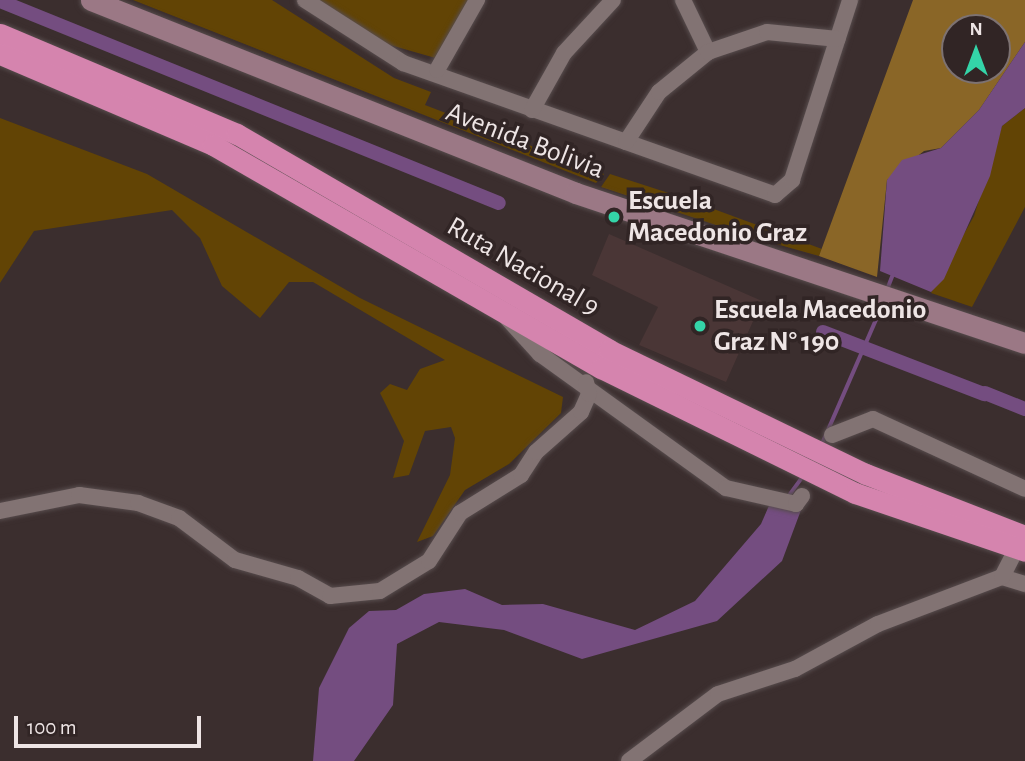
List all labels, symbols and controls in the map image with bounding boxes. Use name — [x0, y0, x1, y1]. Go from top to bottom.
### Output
north arrow — [941, 14, 1011, 84]
text: N — [969, 20, 983, 39]
street label: Avenida Bolivia — [441, 95, 609, 187]
place label: Escuela Macedonio Graz — [628, 184, 807, 250]
marker: Escuela Macedonio Graz — [606, 209, 622, 225]
street label: Ruta Nacional 9 — [441, 210, 605, 324]
place label: Escuela Macedonio Graz N° 190 — [714, 293, 926, 359]
marker: Escuela Macedonio Graz N° 190 — [692, 318, 708, 334]
scale bar — [18, 702, 205, 746]
text: 100 m — [27, 717, 77, 738]

